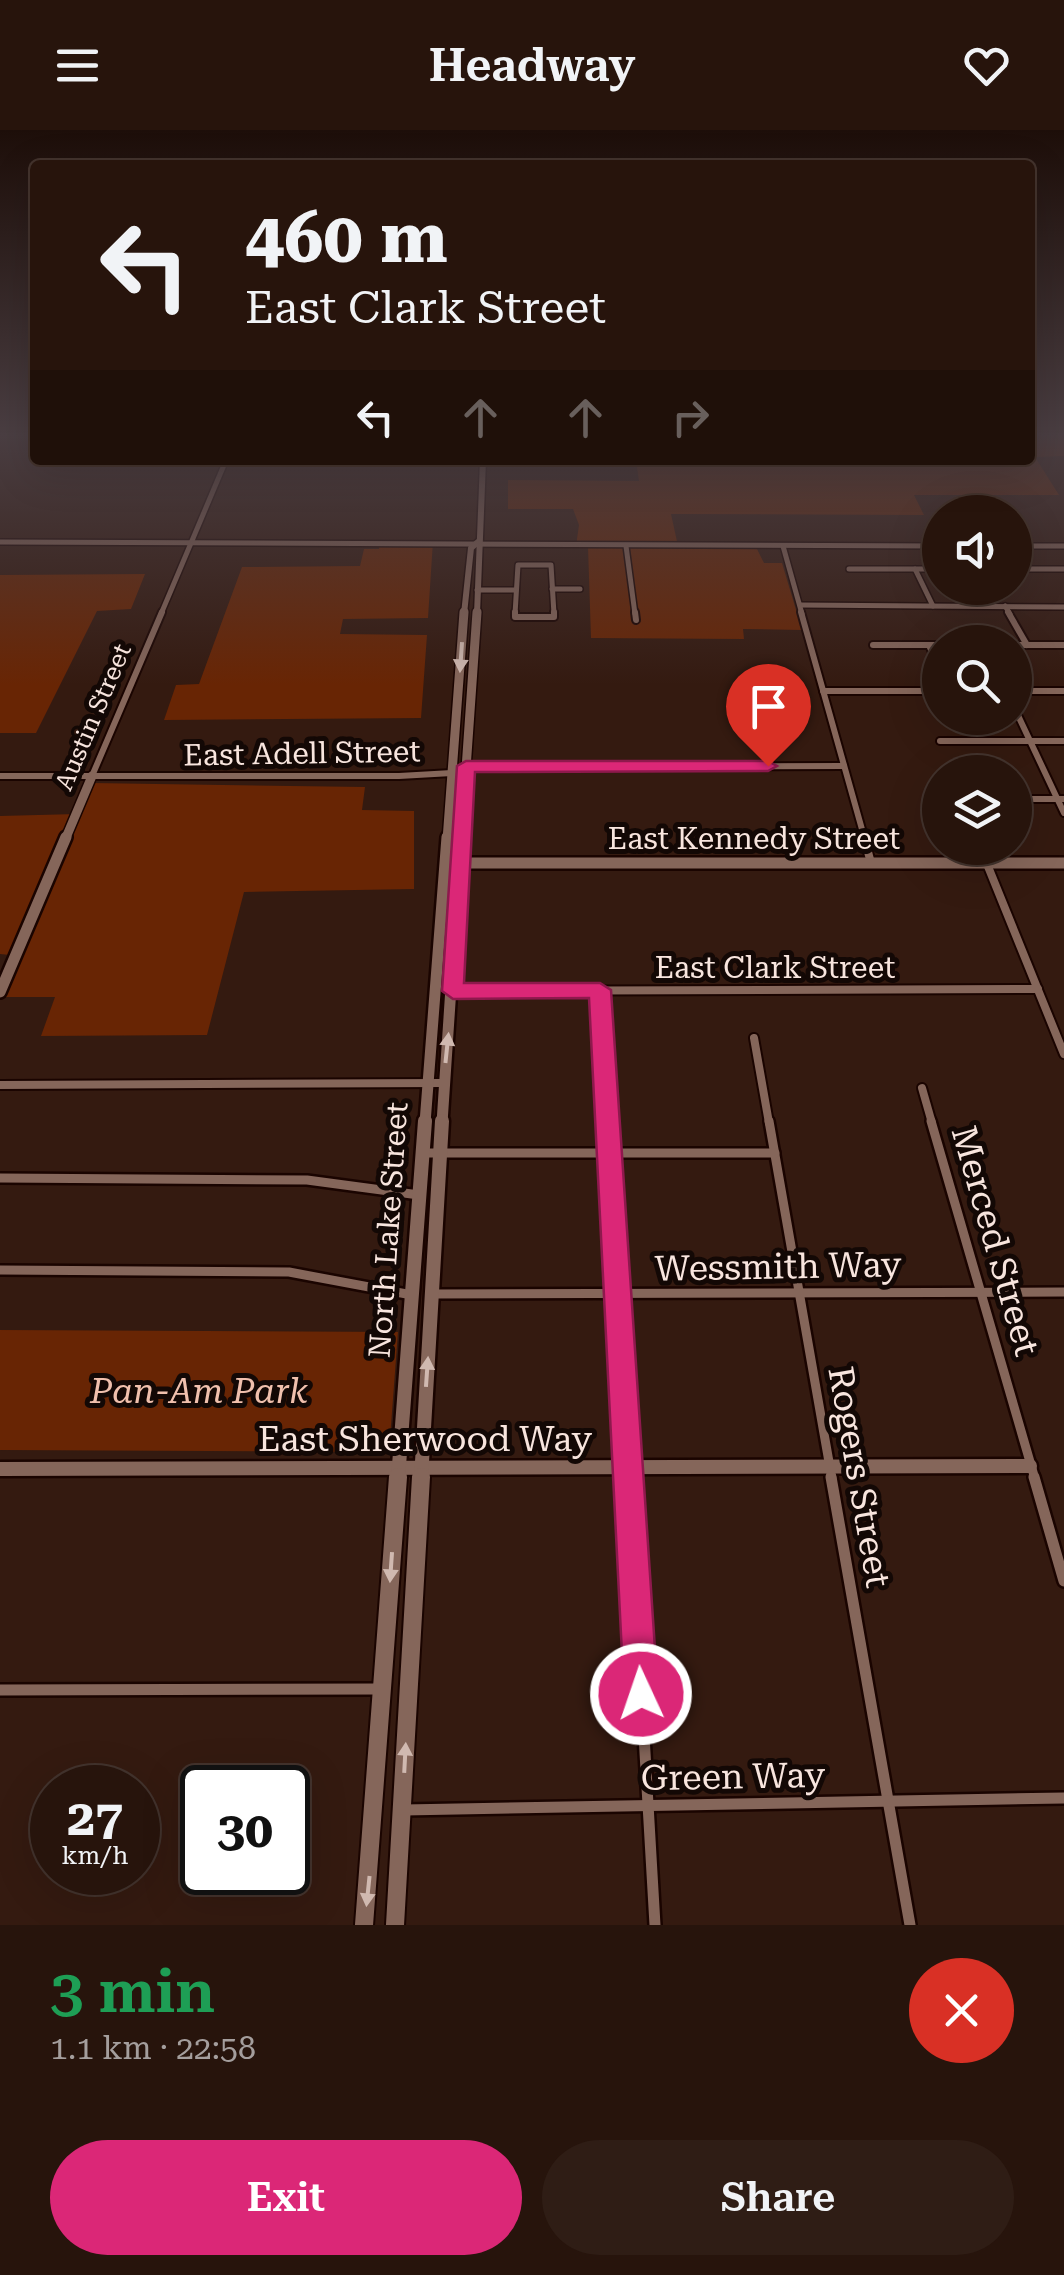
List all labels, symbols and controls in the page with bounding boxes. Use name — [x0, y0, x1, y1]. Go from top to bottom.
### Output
icon: menu — [50, 38, 105, 93]
icon: heart — [959, 38, 1014, 93]
text: Headway — [429, 39, 635, 92]
text: 460 m — [245, 197, 448, 279]
icon: left — [80, 200, 210, 330]
text: East Clark Street — [245, 281, 606, 334]
icon: left — [348, 390, 403, 445]
icon: ahead — [453, 390, 508, 445]
icon: ahead — [558, 390, 613, 445]
icon: right — [663, 390, 718, 445]
map controls — [922, 495, 1032, 865]
button: sound — [922, 495, 1032, 605]
button: search — [922, 625, 1032, 735]
street label: Austin Street — [49, 639, 137, 795]
one-way arrow — [453, 641, 469, 673]
pin — [726, 664, 811, 767]
icon: arrive — [741, 679, 796, 734]
street label: East Adell Street — [183, 733, 421, 773]
button: layers — [922, 755, 1032, 865]
street label: East Kennedy Street — [608, 821, 900, 856]
street label: East Clark Street — [655, 950, 895, 985]
one-way arrow — [439, 1032, 455, 1064]
street label: North Lake Street — [362, 1101, 414, 1359]
street label: Merced Street — [943, 1121, 1047, 1361]
street label: Wessmith Way — [654, 1244, 902, 1290]
one-way arrow — [419, 1356, 435, 1388]
street label: Rogers Street — [819, 1363, 899, 1591]
park label: Pan-Am Park — [89, 1371, 308, 1412]
street label: East Sherwood Way — [258, 1419, 592, 1460]
one-way arrow — [383, 1552, 399, 1584]
position arrow — [589, 1642, 693, 1746]
one-way arrow — [397, 1741, 413, 1773]
street label: Green Way — [641, 1755, 826, 1799]
speed limit sign: 30 — [180, 1765, 310, 1895]
text: 27 — [67, 1789, 123, 1847]
text: km/h — [62, 1841, 128, 1870]
one-way arrow — [359, 1876, 375, 1908]
text: 3 min — [50, 1956, 215, 2027]
button: close — [909, 1958, 1014, 2063]
text: 1.1 km · 22:58 — [50, 2029, 256, 2067]
button: Exit — [50, 2140, 522, 2255]
button: Share — [542, 2140, 1014, 2255]

